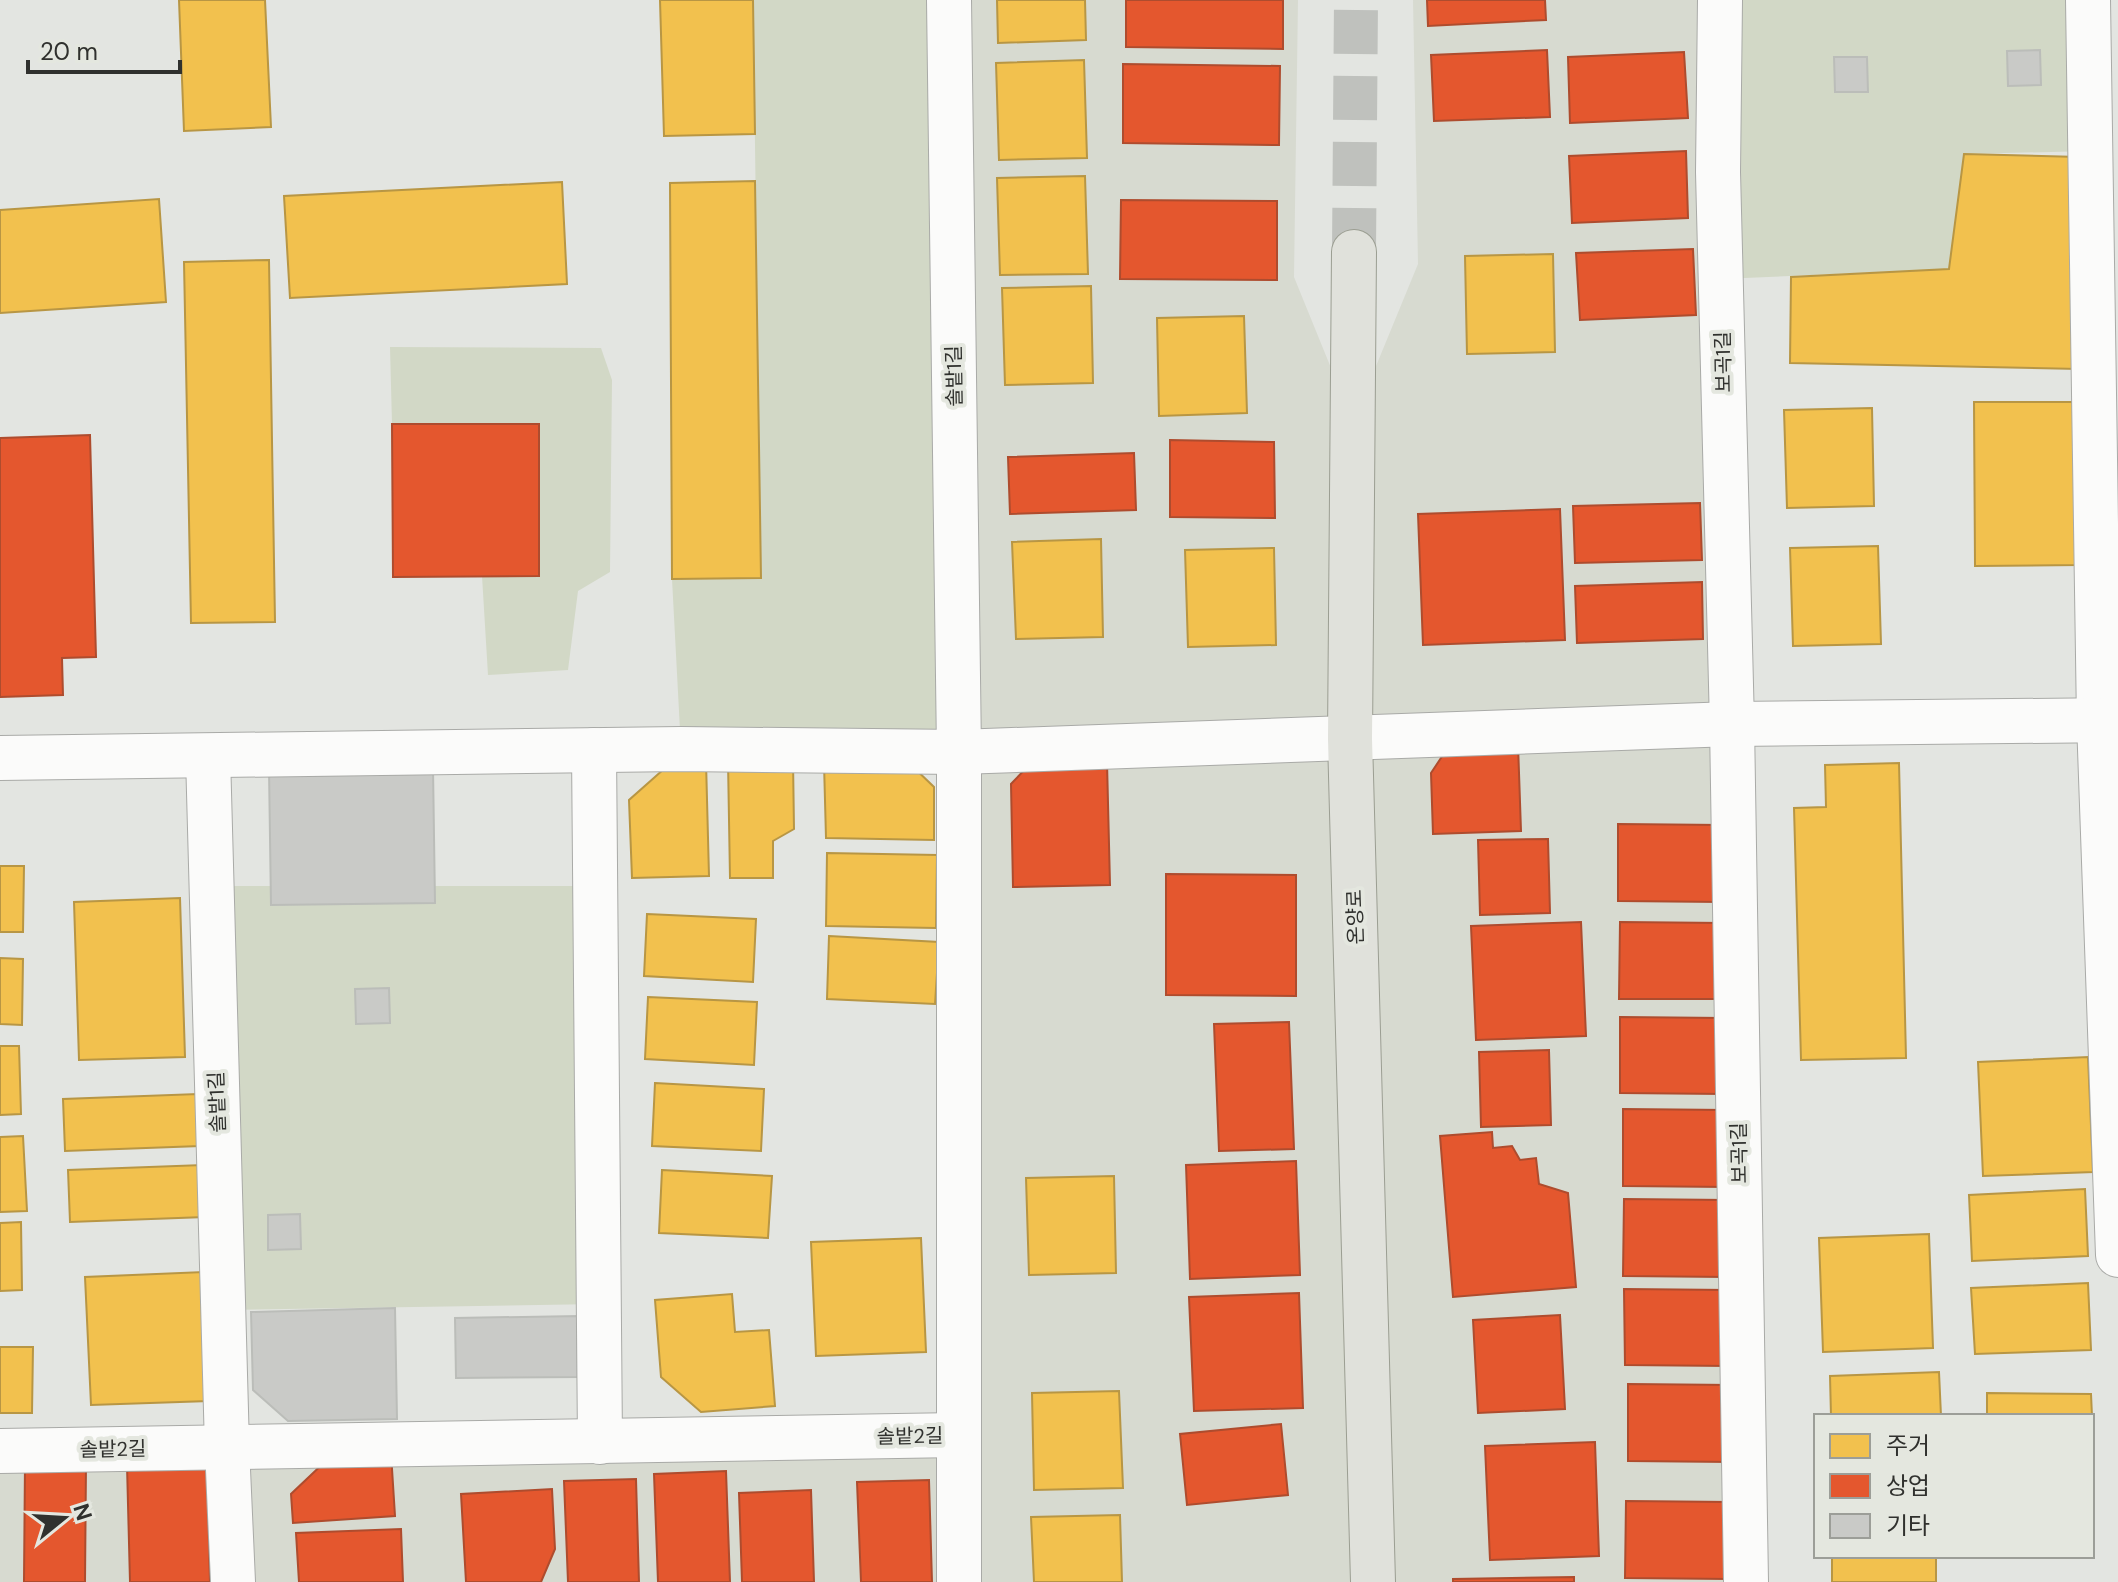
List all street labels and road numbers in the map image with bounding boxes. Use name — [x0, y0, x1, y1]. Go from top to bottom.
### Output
street label: 보곡1길 — [1709, 331, 1737, 393]
street label: 솔밭1길 — [940, 345, 968, 407]
street label: 온양로 — [1341, 889, 1369, 945]
street label: 솔밭1길 — [203, 1071, 231, 1133]
street label: 보곡1길 — [1725, 1122, 1753, 1184]
street label: 솔밭2길 — [876, 1422, 944, 1450]
street label: 솔밭2길 — [79, 1435, 147, 1463]

